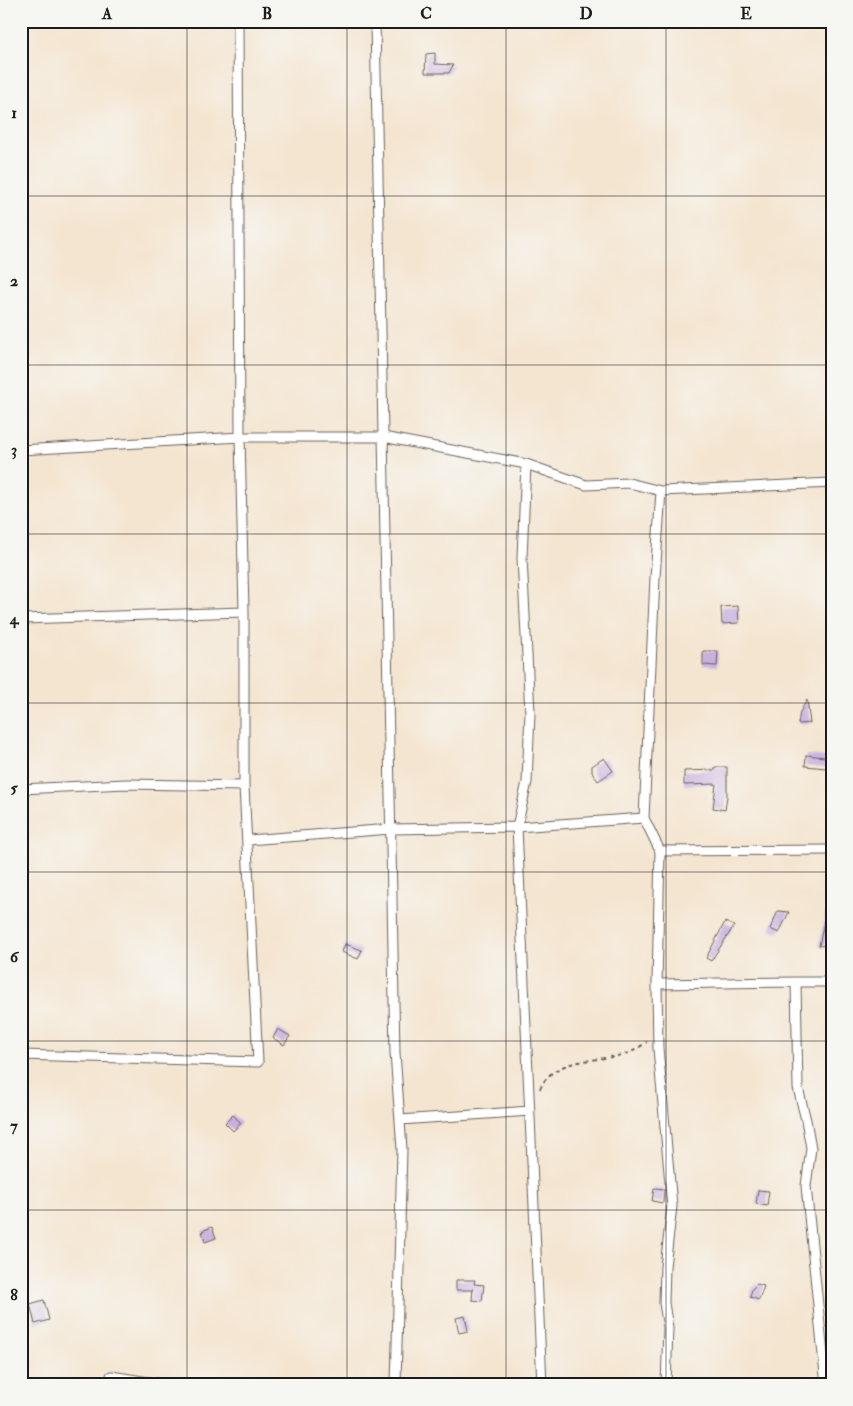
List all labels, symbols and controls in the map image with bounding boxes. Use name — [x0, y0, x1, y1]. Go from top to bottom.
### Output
text: A — [101, 4, 113, 24]
text: B — [262, 4, 272, 24]
text: C — [420, 4, 432, 24]
text: D — [579, 4, 593, 24]
text: E — [740, 4, 752, 24]
text: 1 — [11, 103, 17, 123]
text: 2 — [10, 271, 18, 291]
text: 3 — [11, 440, 17, 460]
text: 4 — [9, 609, 20, 629]
text: 5 — [10, 778, 18, 798]
text: 6 — [10, 947, 20, 967]
text: 7 — [10, 1116, 18, 1136]
text: 8 — [10, 1285, 18, 1305]

